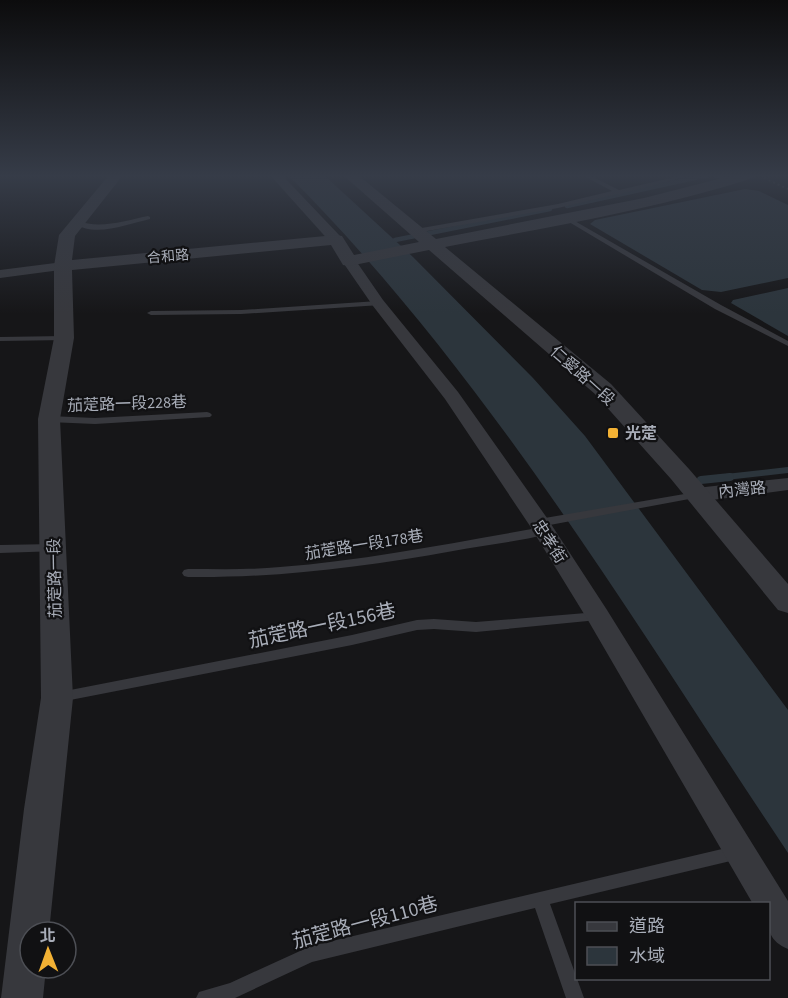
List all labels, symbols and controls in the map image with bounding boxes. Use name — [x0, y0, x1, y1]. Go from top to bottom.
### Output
street label: 合和路 — [146, 245, 190, 269]
street label: 仁愛路一段 — [545, 341, 619, 411]
street label: 茄萣路一段228巷 — [67, 391, 187, 417]
place label: 光萣 — [625, 423, 657, 445]
marker: 光萣 — [606, 426, 620, 440]
street label: 內灣路 — [717, 477, 767, 503]
street label: 忠孝街 — [527, 515, 571, 568]
street label: 茄萣路一段178巷 — [303, 525, 425, 565]
street label: 茄萣路一段 — [43, 538, 67, 618]
street label: 茄萣路一段156巷 — [246, 597, 398, 655]
street label: 茄萣路一段110巷 — [289, 890, 441, 956]
legend — [575, 902, 770, 980]
text: 道路 — [629, 914, 665, 939]
north arrow — [18, 920, 78, 980]
text: 北 — [40, 925, 56, 947]
text: 水域 — [629, 944, 665, 969]

